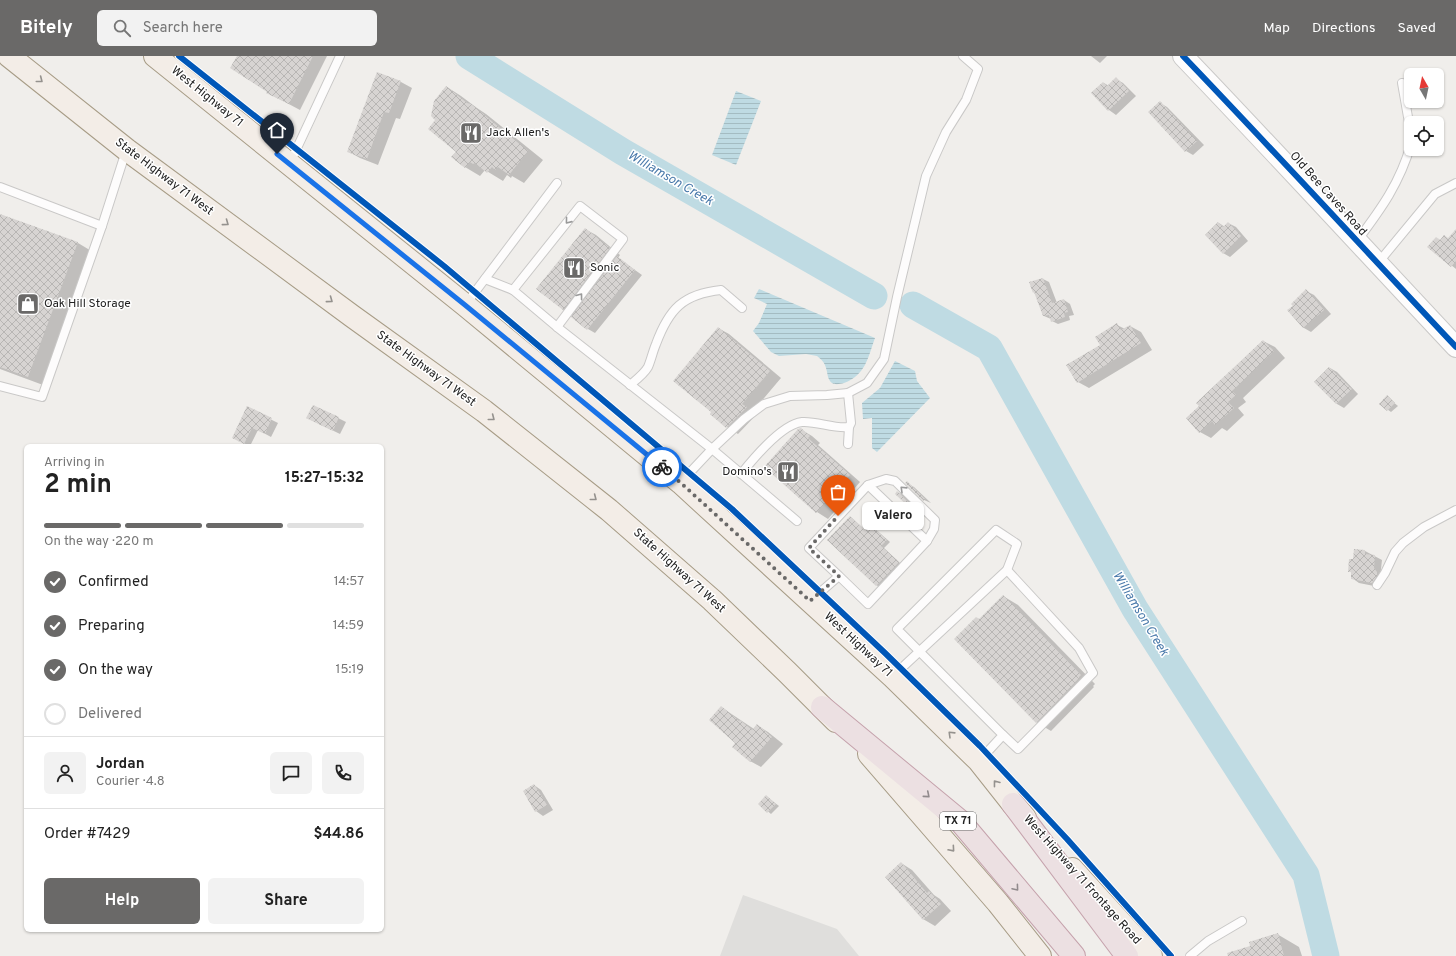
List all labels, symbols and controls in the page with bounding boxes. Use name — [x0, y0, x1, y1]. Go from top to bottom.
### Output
search box — [97, 10, 377, 46]
text: Bitely — [20, 16, 73, 40]
icon: search — [111, 17, 133, 39]
text: Search here — [143, 19, 223, 38]
text: Map — [1264, 20, 1290, 37]
text: Directions — [1312, 20, 1376, 37]
text: Saved — [1398, 20, 1436, 37]
street label: West Highway 71 — [168, 63, 246, 131]
north arrow — [1404, 68, 1444, 108]
map controls — [1404, 68, 1444, 156]
one-way arrow — [35, 76, 42, 83]
pin — [260, 113, 294, 154]
button: locate — [1404, 116, 1444, 156]
icon: home — [266, 119, 288, 141]
restaurant icon: Jack Allen's — [458, 120, 484, 146]
place label: Jack Allen's — [486, 125, 550, 141]
street label: State Highway 71 West — [112, 135, 216, 219]
water label: Williamson Creek — [624, 148, 716, 210]
street label: Old Bee Caves Road — [1286, 148, 1370, 240]
one-way arrow — [566, 217, 573, 224]
one-way arrow — [221, 218, 228, 225]
restaurant icon: Sonic — [561, 255, 587, 281]
place label: Sonic — [590, 260, 619, 276]
shop icon: Oak Hill Storage — [15, 291, 41, 317]
one-way arrow — [575, 293, 582, 300]
one-way arrow — [326, 295, 333, 302]
place label: Oak Hill Storage — [44, 296, 131, 312]
street label: State Highway 71 West — [373, 327, 479, 411]
one-way arrow — [488, 413, 495, 420]
courier — [642, 447, 682, 487]
text: Arriving in — [44, 455, 105, 471]
icon: bike — [651, 456, 673, 478]
restaurant icon: Domino's — [775, 459, 801, 485]
place label: Domino's — [722, 464, 772, 480]
text: 2 min — [44, 469, 112, 502]
text: 15:27–15:32 — [285, 469, 364, 488]
pin — [821, 475, 855, 516]
icon: bag — [827, 481, 849, 503]
one-way arrow — [900, 486, 908, 494]
one-way arrow — [590, 493, 597, 500]
callout: Valero — [862, 502, 924, 530]
text: Valero — [874, 508, 912, 524]
street label: State Highway 71 West — [629, 525, 729, 617]
text: On the way · 220 m — [44, 534, 153, 550]
water label: Williamson Creek — [1108, 569, 1172, 660]
icon: check — [44, 571, 66, 593]
text: Confirmed — [78, 573, 149, 592]
text: 14:57 — [334, 574, 364, 590]
street label: West Highway 71 — [820, 609, 896, 681]
icon: check — [44, 615, 66, 637]
text: Preparing — [78, 617, 145, 636]
text: 14:59 — [333, 618, 364, 634]
icon: check — [44, 659, 66, 681]
text: On the way — [78, 661, 153, 680]
text: 15:19 — [336, 662, 364, 678]
text: Delivered — [78, 705, 142, 724]
one-way arrow — [948, 731, 956, 739]
button: person — [44, 752, 86, 794]
button: chat — [270, 752, 312, 794]
button: phone — [322, 752, 364, 794]
text: Jordan — [96, 755, 145, 774]
text: Courier · 4.8 — [96, 774, 165, 790]
one-way arrow — [993, 780, 1000, 787]
one-way arrow — [923, 790, 930, 797]
road number: TX 71 — [940, 812, 976, 830]
street label: West Highway 71 Frontage Road — [1019, 812, 1145, 948]
text: Order #7429 — [44, 825, 131, 844]
text: $44.86 — [313, 825, 364, 844]
one-way arrow — [947, 845, 954, 852]
button: Help — [44, 878, 200, 924]
button: Share — [208, 878, 364, 924]
one-way arrow — [1012, 884, 1019, 891]

